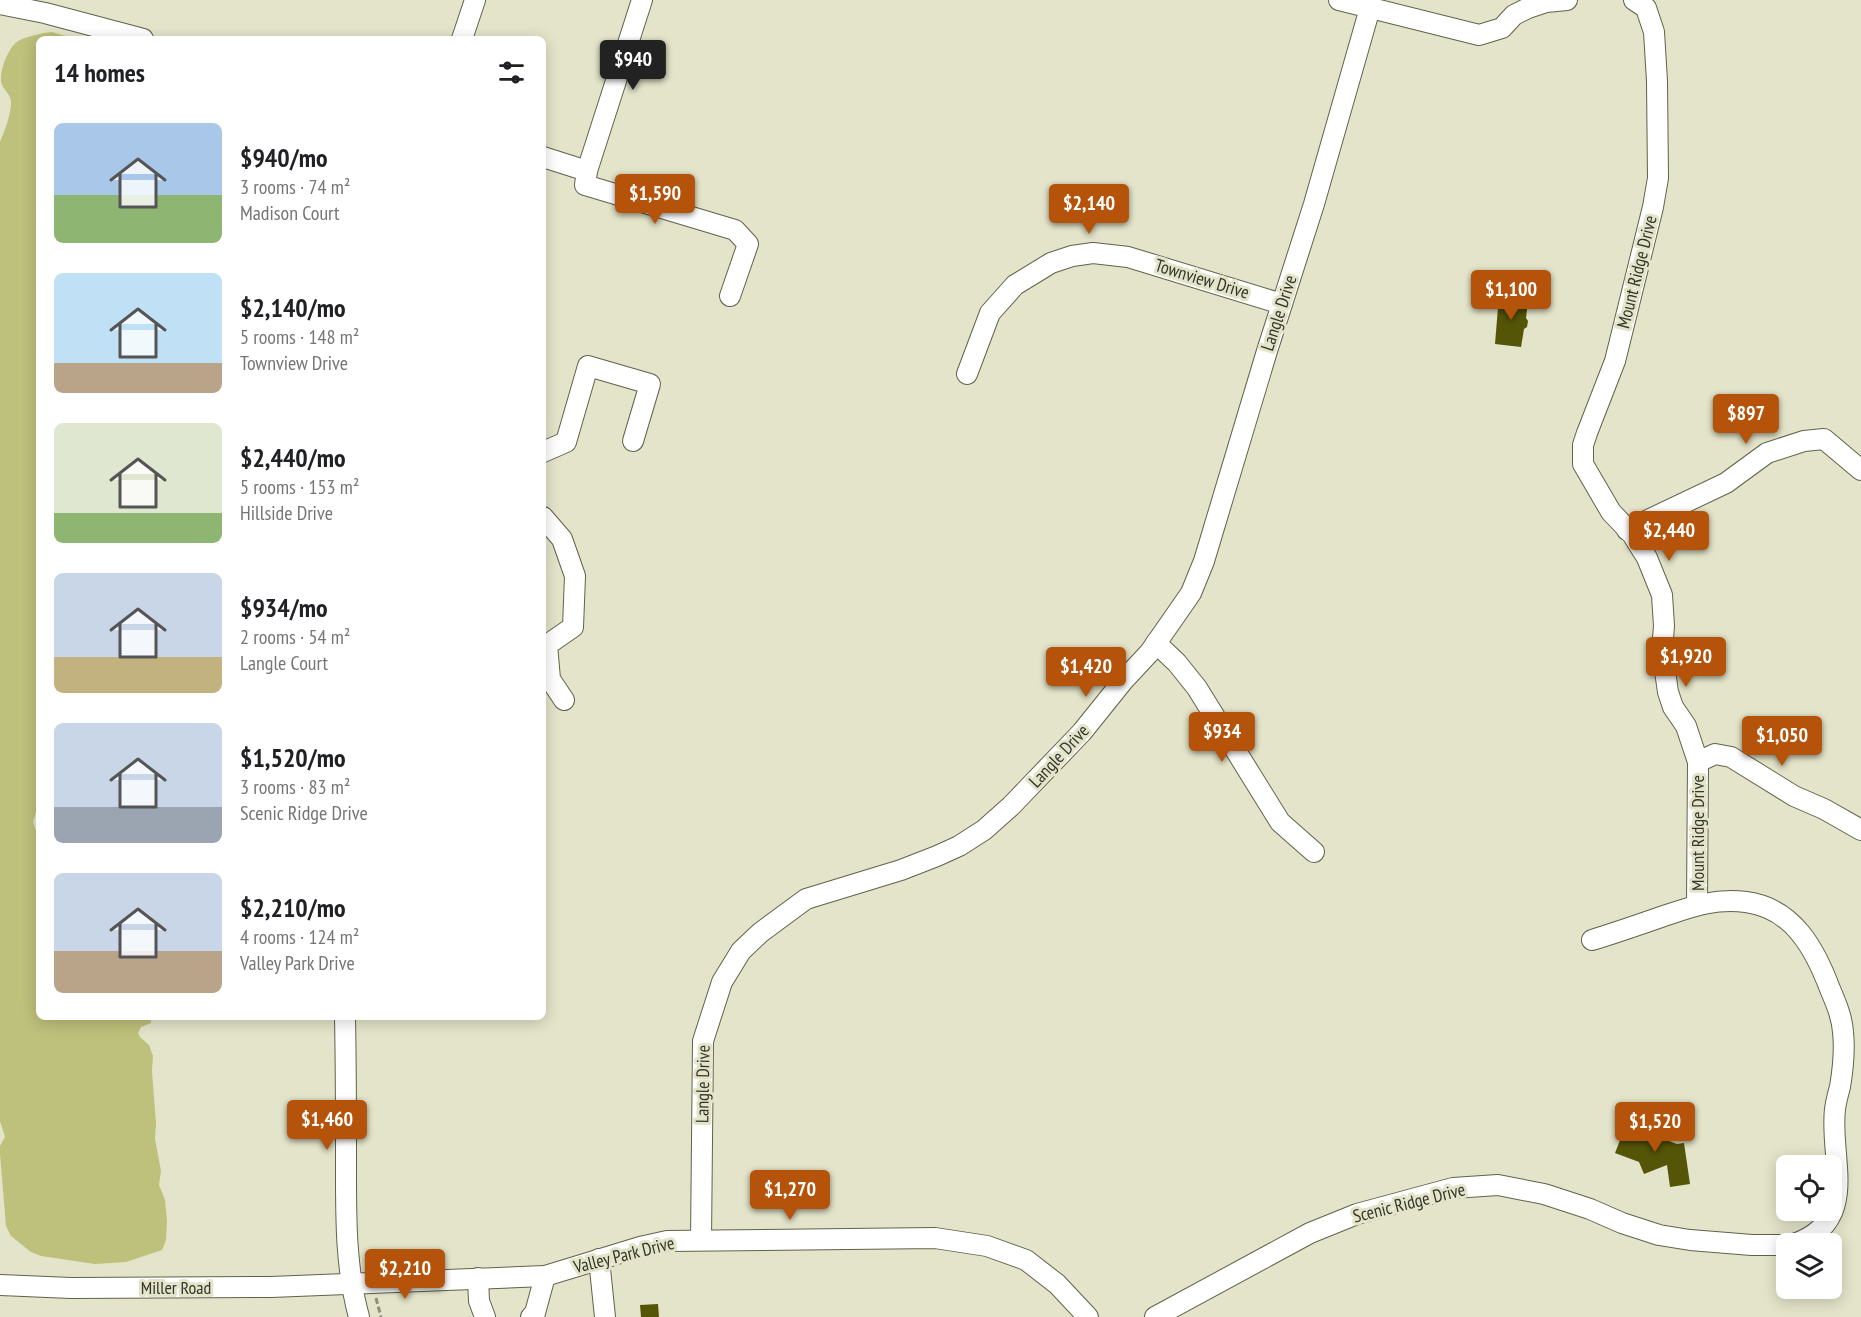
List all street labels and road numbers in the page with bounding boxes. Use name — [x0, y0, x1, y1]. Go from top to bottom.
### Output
street label: Mount Ridge Drive — [1611, 213, 1662, 331]
street label: Townview Drive — [1152, 253, 1252, 304]
street label: Langle Drive — [1255, 272, 1302, 354]
street label: Langle Drive — [1024, 719, 1094, 792]
street label: Mount Ridge Drive — [1686, 775, 1709, 891]
street label: Langle Drive — [690, 1045, 715, 1123]
street label: Scenic Ridge Drive — [1350, 1177, 1467, 1228]
street label: Valley Park Drive — [570, 1231, 677, 1278]
street label: Miller Road — [141, 1276, 211, 1299]

